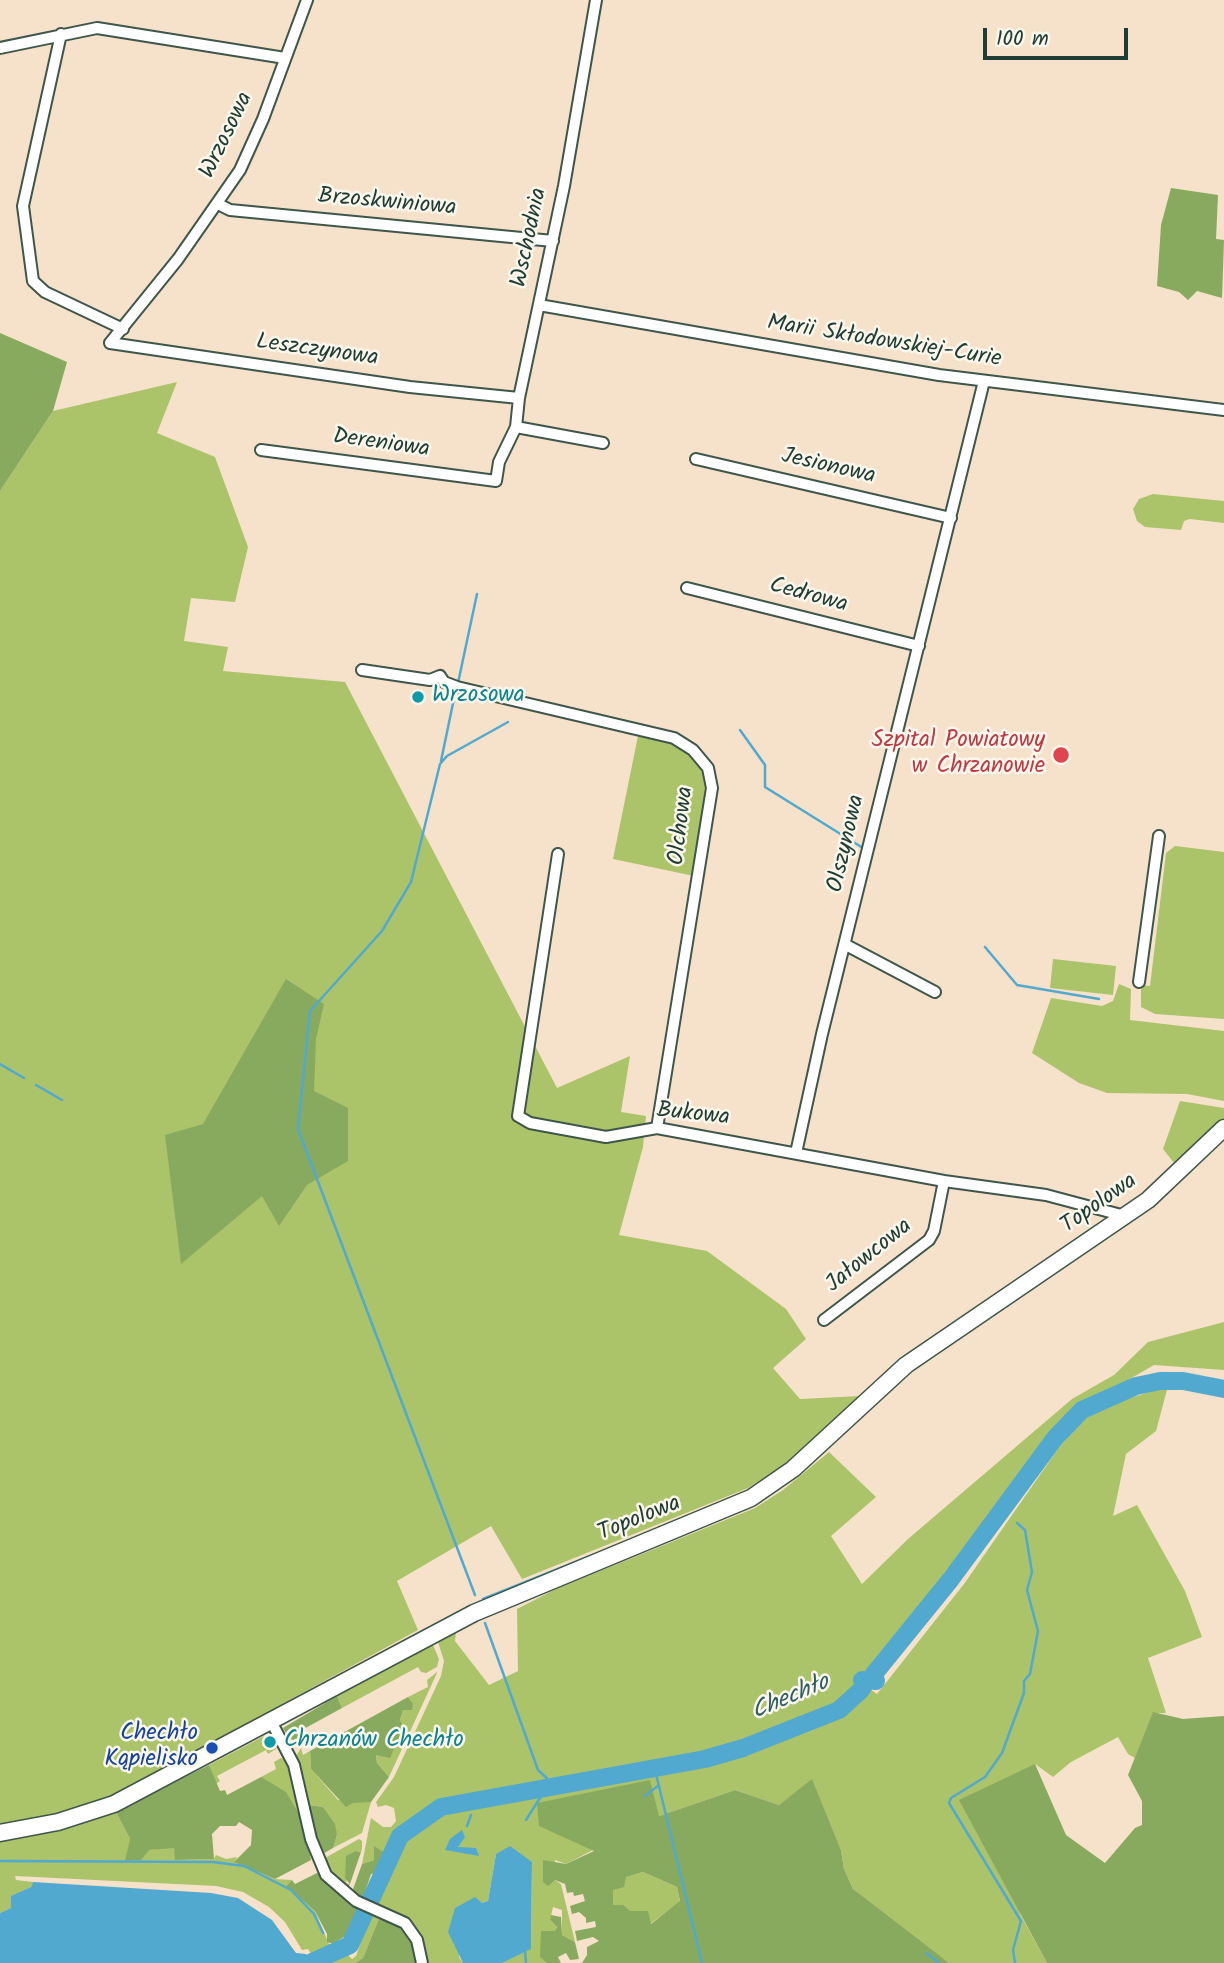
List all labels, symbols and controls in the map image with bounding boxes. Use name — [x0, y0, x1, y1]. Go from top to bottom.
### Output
scale bar — [986, 14, 1131, 58]
text: 100 m — [996, 23, 1049, 56]
street label: Wrzosowa — [195, 88, 261, 184]
street label: Brzoskwiniowa — [317, 184, 457, 224]
street label: Wschodnia — [507, 186, 555, 290]
street label: Marii Skłodowskiej-Curie — [765, 311, 1003, 375]
street label: Leszczynowa — [254, 330, 380, 374]
street label: Dereniowa — [331, 425, 431, 465]
street label: Jesionowa — [778, 444, 878, 492]
street label: Cedrowa — [766, 573, 850, 621]
place label: Wrzosowa — [432, 683, 525, 711]
marker: Wrzosowa — [410, 689, 426, 705]
place label: Szpital Powiatowy w Chrzanowie — [871, 728, 1045, 782]
marker: Szpital Powiatowy w Chrzanowie — [1051, 745, 1071, 765]
street label: Olchowa — [664, 785, 702, 867]
street label: Olszynowa — [823, 792, 873, 896]
street label: Bukowa — [655, 1098, 731, 1134]
street label: Topolowa — [1057, 1169, 1143, 1241]
street label: Jałowcowa — [821, 1214, 919, 1300]
street label: Topolowa — [595, 1491, 685, 1549]
water label: Chechło — [748, 1670, 834, 1728]
place label: Chechło Kąpielisko — [105, 1721, 198, 1775]
place label: Chrzanów Chechło — [284, 1728, 464, 1756]
marker: Chrzanów Chechło — [262, 1734, 278, 1750]
marker: Chechło Kąpielisko — [204, 1740, 220, 1756]

